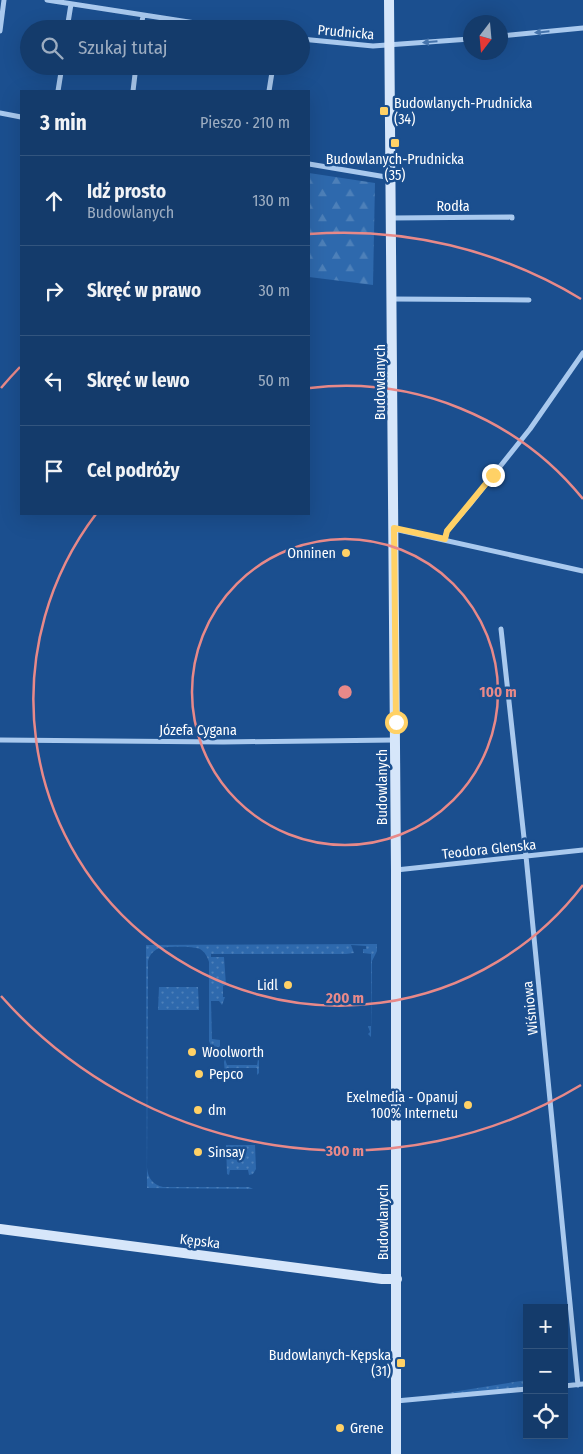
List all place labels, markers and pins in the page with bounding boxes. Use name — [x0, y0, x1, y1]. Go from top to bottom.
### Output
place label: Budowlanych-Prudnicka (34) — [394, 95, 532, 128]
marker: Budowlanych-Prudnicka (34) — [378, 105, 390, 117]
marker: Budowlanych-Prudnicka (35) — [389, 137, 401, 149]
place label: Budowlanych-Prudnicka (35) — [326, 151, 464, 184]
place label: Onninen — [287, 545, 336, 562]
marker: Onninen — [340, 547, 352, 559]
centre of rings — [336, 683, 354, 701]
place label: Lidl — [257, 977, 278, 994]
marker: Lidl — [282, 979, 294, 991]
place label: Woolworth — [202, 1044, 264, 1061]
marker: Woolworth — [186, 1046, 198, 1058]
place label: Pepco — [209, 1066, 243, 1083]
marker: Pepco — [193, 1068, 205, 1080]
place label: Exelmedia - Opanuj 100% Internetu — [346, 1089, 458, 1122]
marker: Exelmedia - Opanuj 100% Internetu — [462, 1099, 474, 1111]
place label: dm — [208, 1102, 226, 1119]
marker: dm — [192, 1104, 204, 1116]
place label: Sinsay — [208, 1144, 245, 1161]
marker: Sinsay — [192, 1146, 204, 1158]
place label: Budowlanych-Kępska (31) — [269, 1347, 391, 1380]
marker: Budowlanych-Kępska (31) — [395, 1357, 407, 1369]
place label: Grene — [350, 1420, 384, 1437]
marker: Grene — [334, 1422, 346, 1434]

